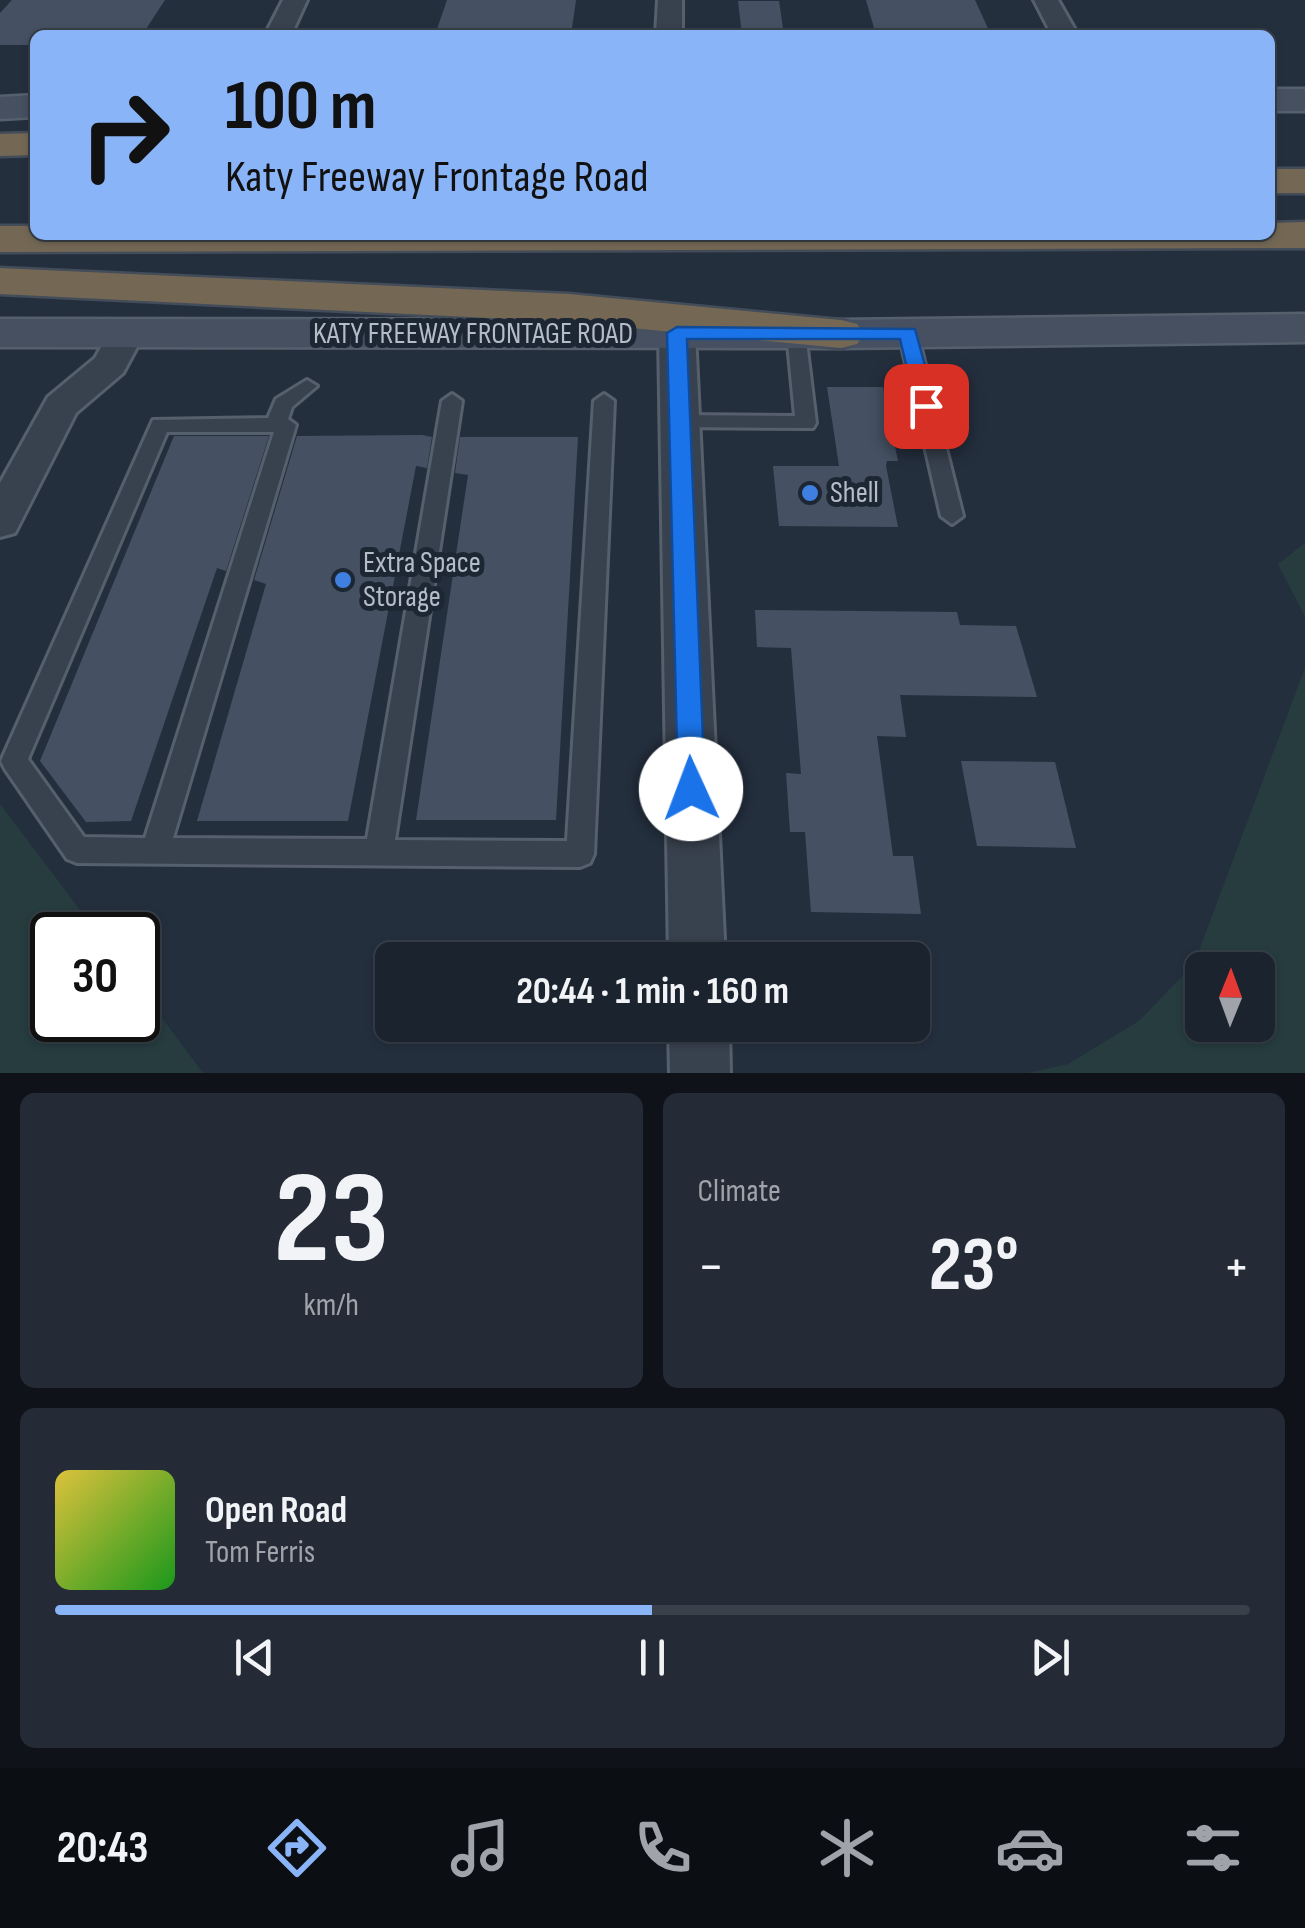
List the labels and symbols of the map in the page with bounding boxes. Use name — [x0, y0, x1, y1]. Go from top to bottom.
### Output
street label: KATY FREEWAY FRONTAGE ROAD — [313, 316, 633, 352]
pin — [884, 364, 969, 449]
place label: Shell — [830, 475, 879, 511]
marker: Shell — [799, 482, 821, 504]
place label: Extra Space Storage — [363, 545, 481, 615]
marker: Extra Space Storage — [332, 569, 354, 591]
position arrow — [639, 737, 743, 841]
speed limit sign: 30 — [30, 912, 160, 1042]
north arrow — [1185, 952, 1275, 1042]

